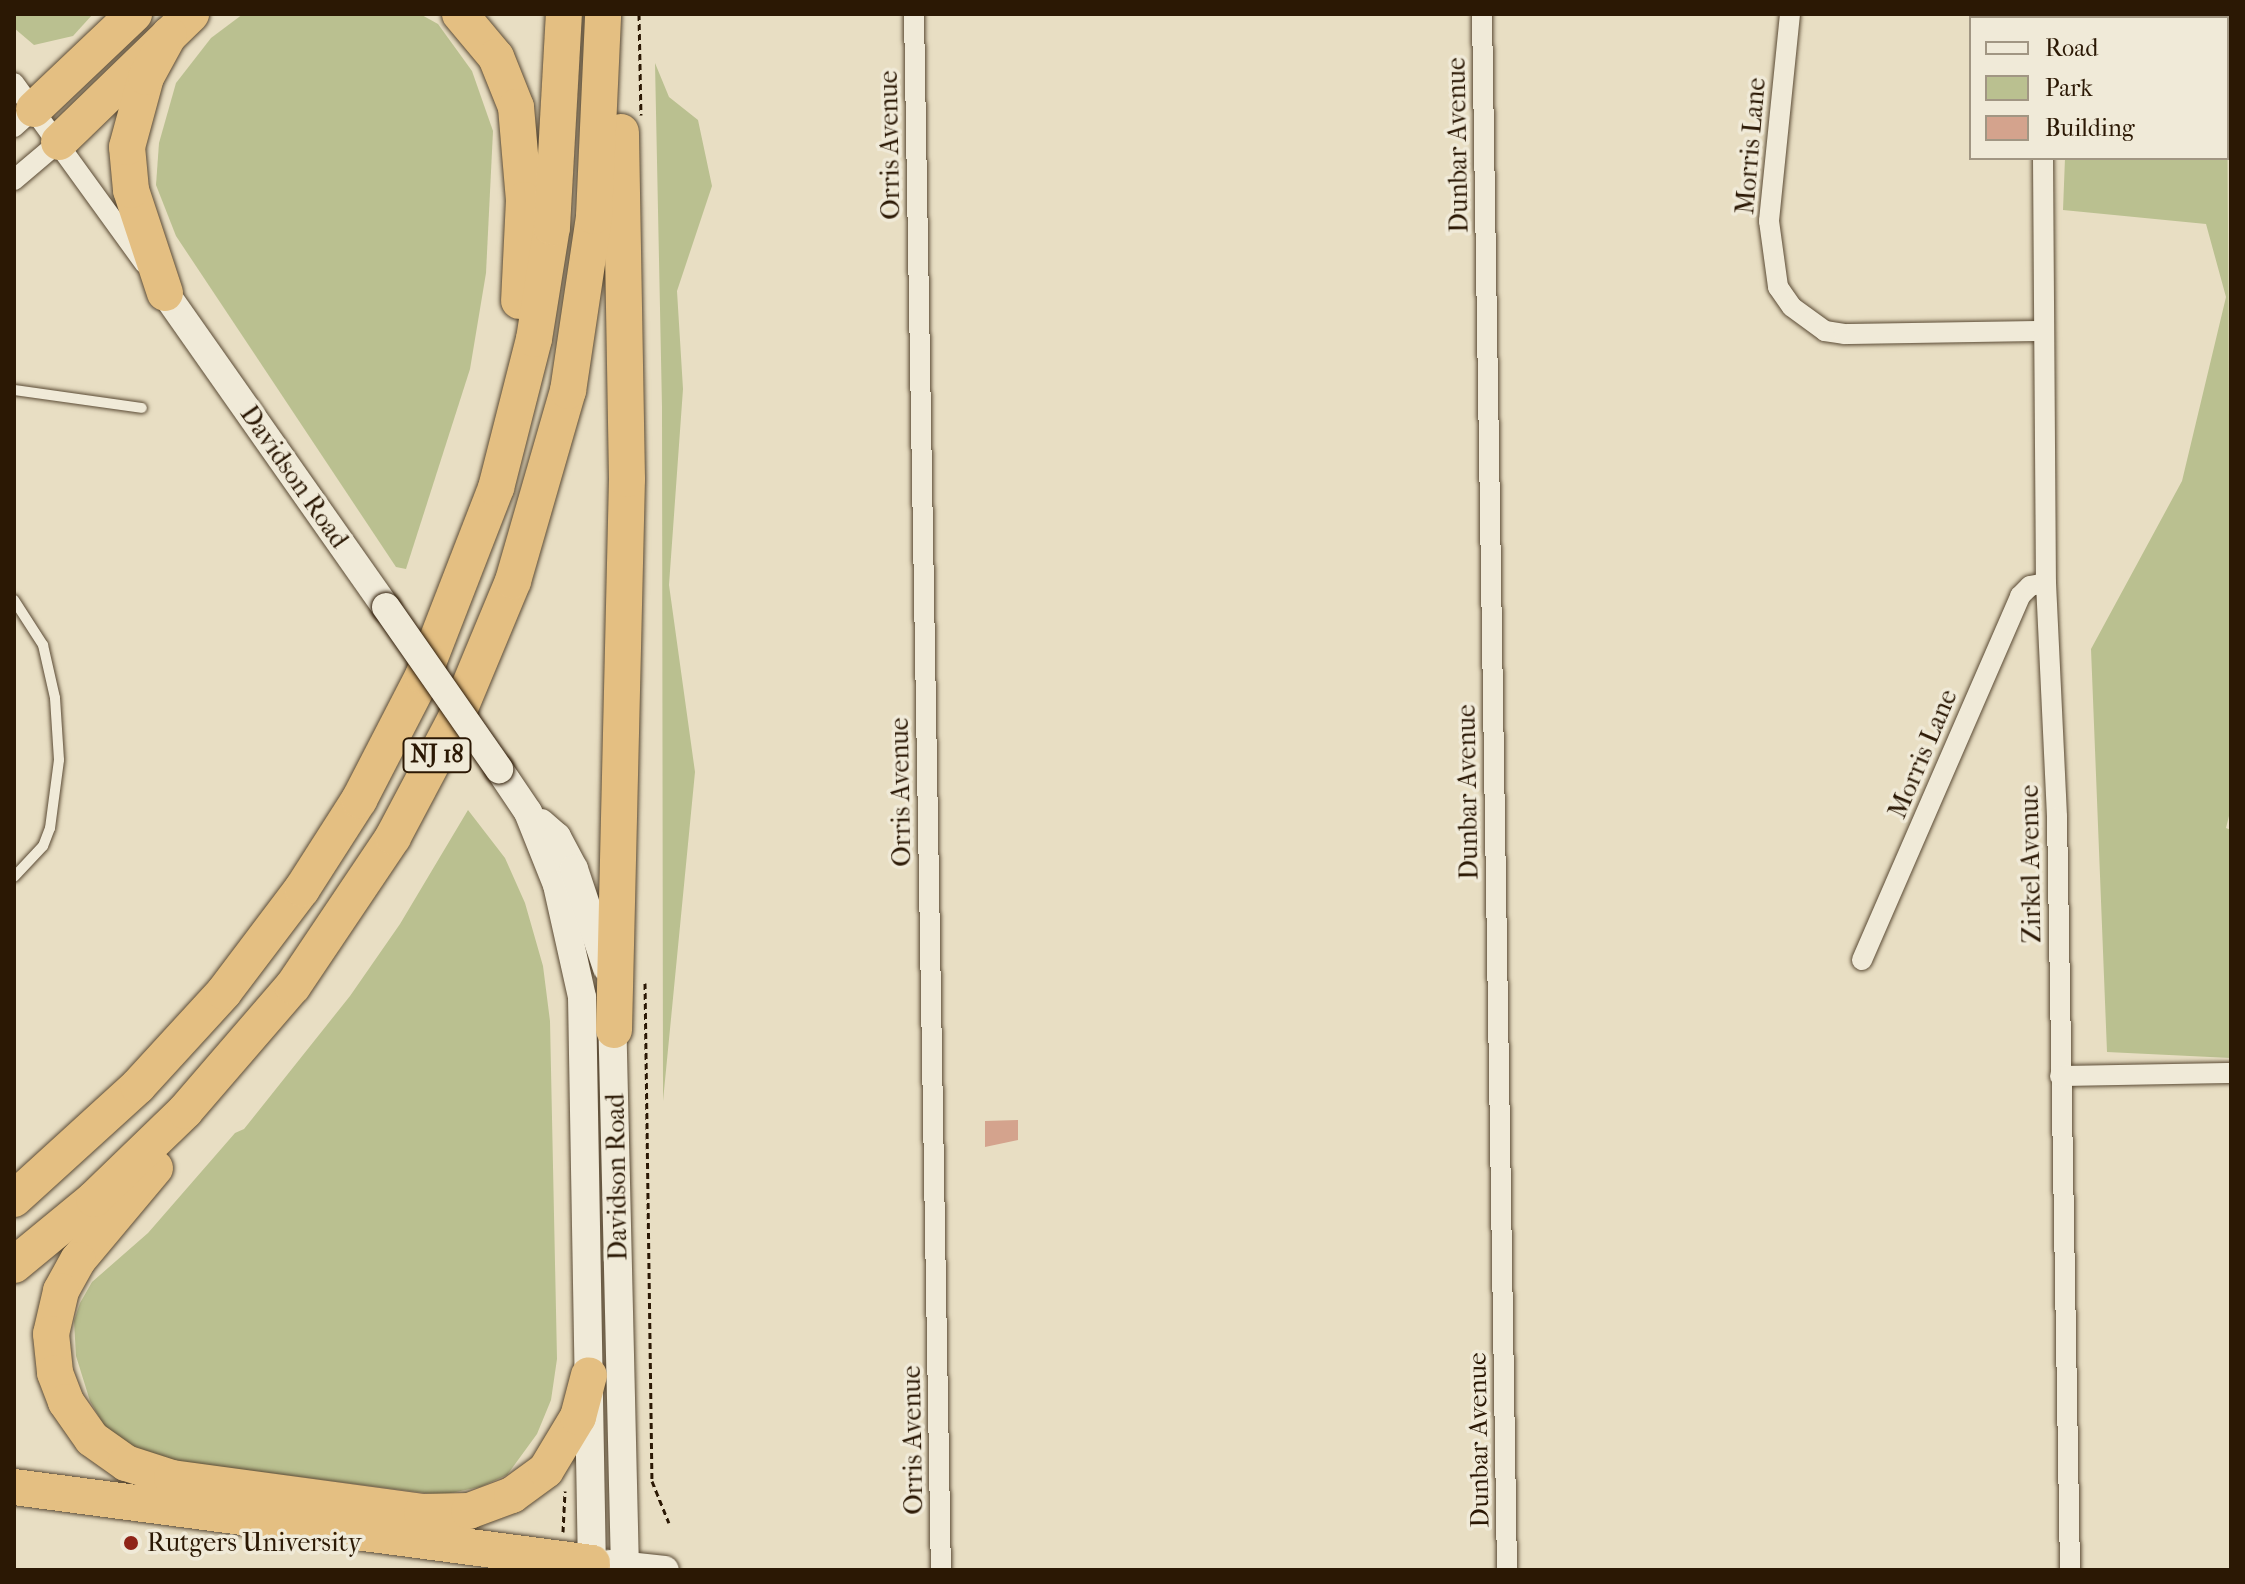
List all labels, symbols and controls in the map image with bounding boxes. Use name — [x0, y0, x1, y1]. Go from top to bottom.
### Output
legend — [1969, 16, 2229, 160]
text: Road — [2045, 34, 2098, 62]
street label: Dunbar Avenue — [1441, 57, 1475, 233]
street label: Orris Avenue — [873, 70, 907, 220]
text: Park — [2045, 74, 2093, 102]
street label: Morris Lane — [1729, 76, 1773, 216]
text: Building — [2045, 114, 2135, 142]
street label: Davidson Road — [233, 400, 355, 554]
street label: Morris Lane — [1882, 685, 1964, 823]
street label: Dunbar Avenue — [1451, 704, 1485, 880]
street label: Orris Avenue — [884, 717, 918, 867]
road number: NJ 18 — [401, 735, 473, 775]
street label: Zirkel Avenue — [2014, 784, 2048, 944]
street label: Davidson Road — [600, 1093, 634, 1261]
street label: Dunbar Avenue — [1462, 1352, 1496, 1528]
street label: Orris Avenue — [896, 1365, 930, 1515]
place label: Rutgers University — [147, 1527, 362, 1559]
marker: Rutgers University — [122, 1534, 140, 1552]

